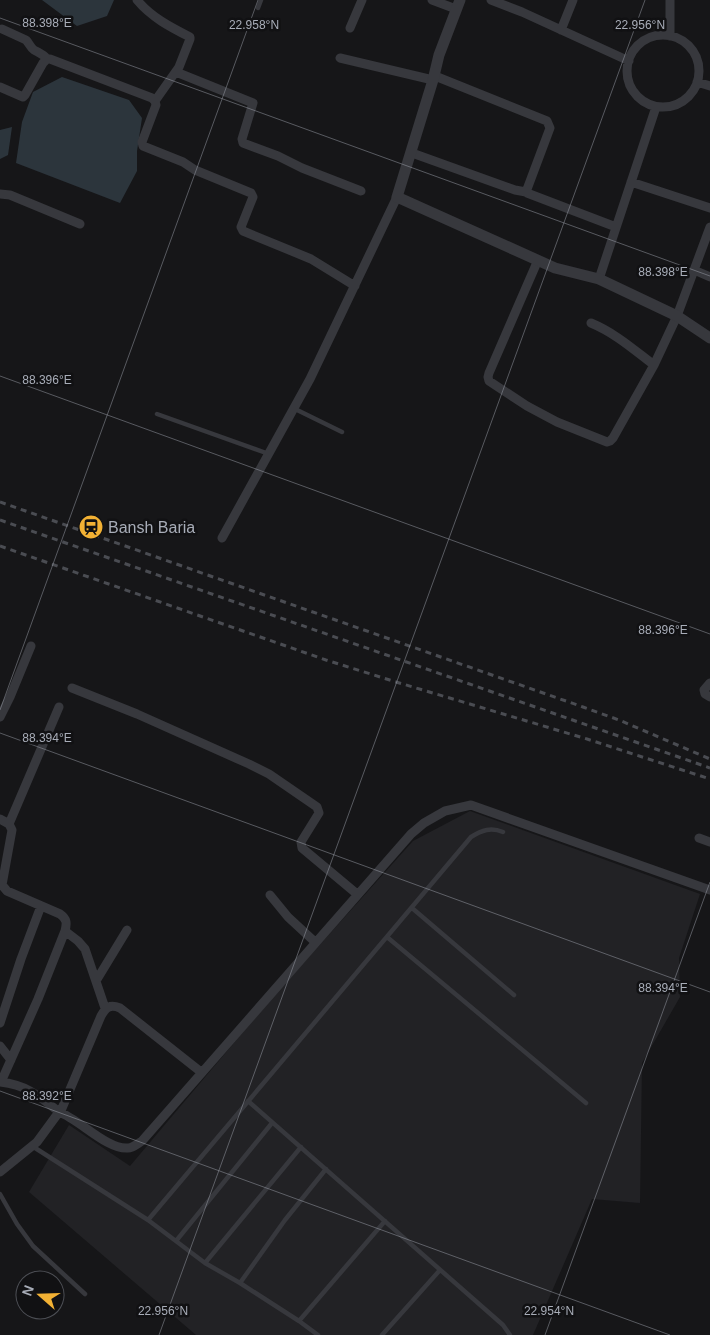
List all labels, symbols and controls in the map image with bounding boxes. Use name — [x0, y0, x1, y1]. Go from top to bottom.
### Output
text: 88.398°E — [22, 16, 72, 30]
text: 22.958°N — [229, 18, 279, 32]
text: 22.956°N — [615, 18, 665, 32]
text: 88.398°E — [638, 265, 688, 279]
text: 88.396°E — [22, 373, 72, 387]
station icon: Bansh Baria — [78, 514, 104, 540]
place label: Bansh Baria — [108, 519, 195, 536]
text: 88.396°E — [638, 623, 688, 637]
text: 88.394°E — [22, 731, 72, 745]
text: 88.394°E — [638, 981, 688, 995]
text: 88.392°E — [22, 1089, 72, 1103]
north arrow — [15, 1270, 65, 1320]
text: N — [19, 1283, 37, 1298]
text: 22.956°N — [138, 1304, 188, 1318]
text: 22.954°N — [524, 1304, 574, 1318]

